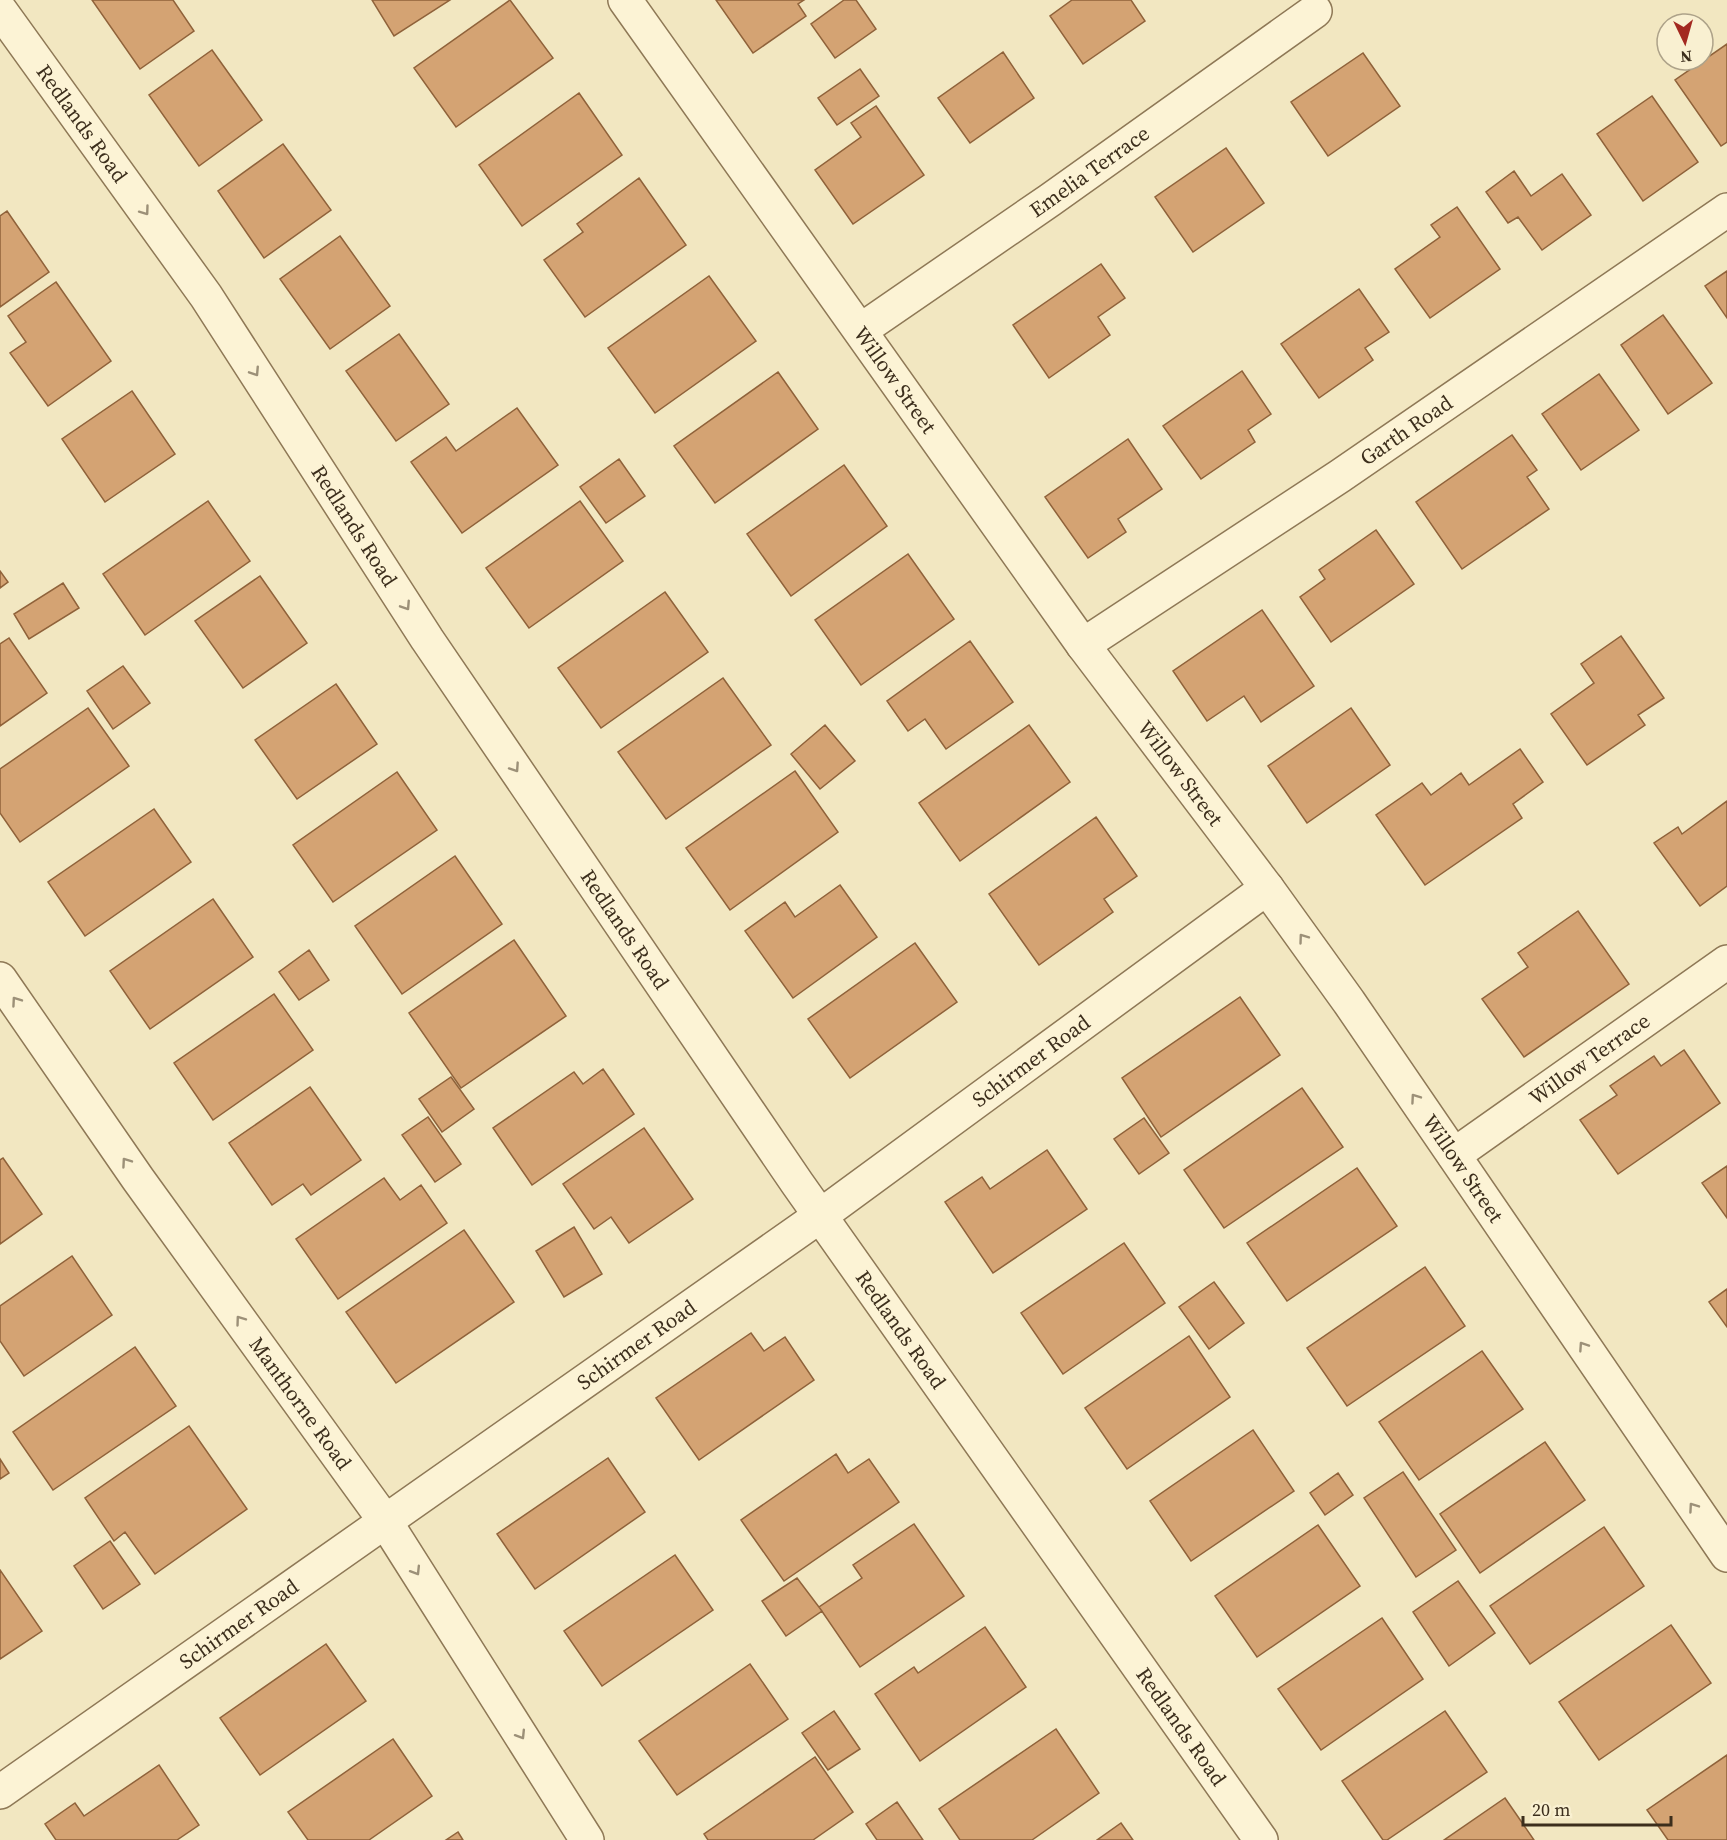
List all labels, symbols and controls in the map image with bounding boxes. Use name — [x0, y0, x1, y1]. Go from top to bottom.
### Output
north arrow — [1655, 12, 1715, 72]
text: N — [1679, 45, 1693, 68]
street label: Redlands Road — [30, 58, 135, 188]
street label: Emelia Terrace — [1023, 119, 1155, 224]
one-way arrow — [138, 204, 149, 215]
street label: Willow Street — [847, 320, 943, 439]
one-way arrow — [248, 365, 259, 376]
street label: Garth Road — [1354, 388, 1458, 472]
street label: Redlands Road — [305, 459, 404, 592]
one-way arrow — [399, 600, 410, 611]
street label: Willow Street — [1131, 714, 1230, 832]
one-way arrow — [508, 761, 519, 772]
street label: Redlands Road — [574, 864, 676, 995]
one-way arrow — [1299, 934, 1310, 945]
one-way arrow — [12, 997, 23, 1008]
street label: Willow Terrace — [1523, 1006, 1656, 1112]
street label: Schirmer Road — [966, 1008, 1096, 1114]
one-way arrow — [1411, 1094, 1422, 1105]
street label: Willow Street — [1416, 1108, 1511, 1228]
one-way arrow — [122, 1158, 133, 1169]
street label: Redlands Road — [849, 1264, 953, 1395]
street label: Schirmer Road — [571, 1292, 702, 1396]
one-way arrow — [236, 1316, 247, 1327]
street label: Manthorne Road — [243, 1331, 359, 1476]
one-way arrow — [1579, 1342, 1591, 1352]
one-way arrow — [1689, 1503, 1700, 1514]
one-way arrow — [409, 1564, 420, 1575]
street label: Schirmer Road — [173, 1572, 304, 1676]
street label: Redlands Road — [1129, 1661, 1233, 1792]
one-way arrow — [513, 1729, 525, 1739]
scale bar — [1523, 1789, 1672, 1827]
text: 20 m — [1532, 1797, 1570, 1822]

